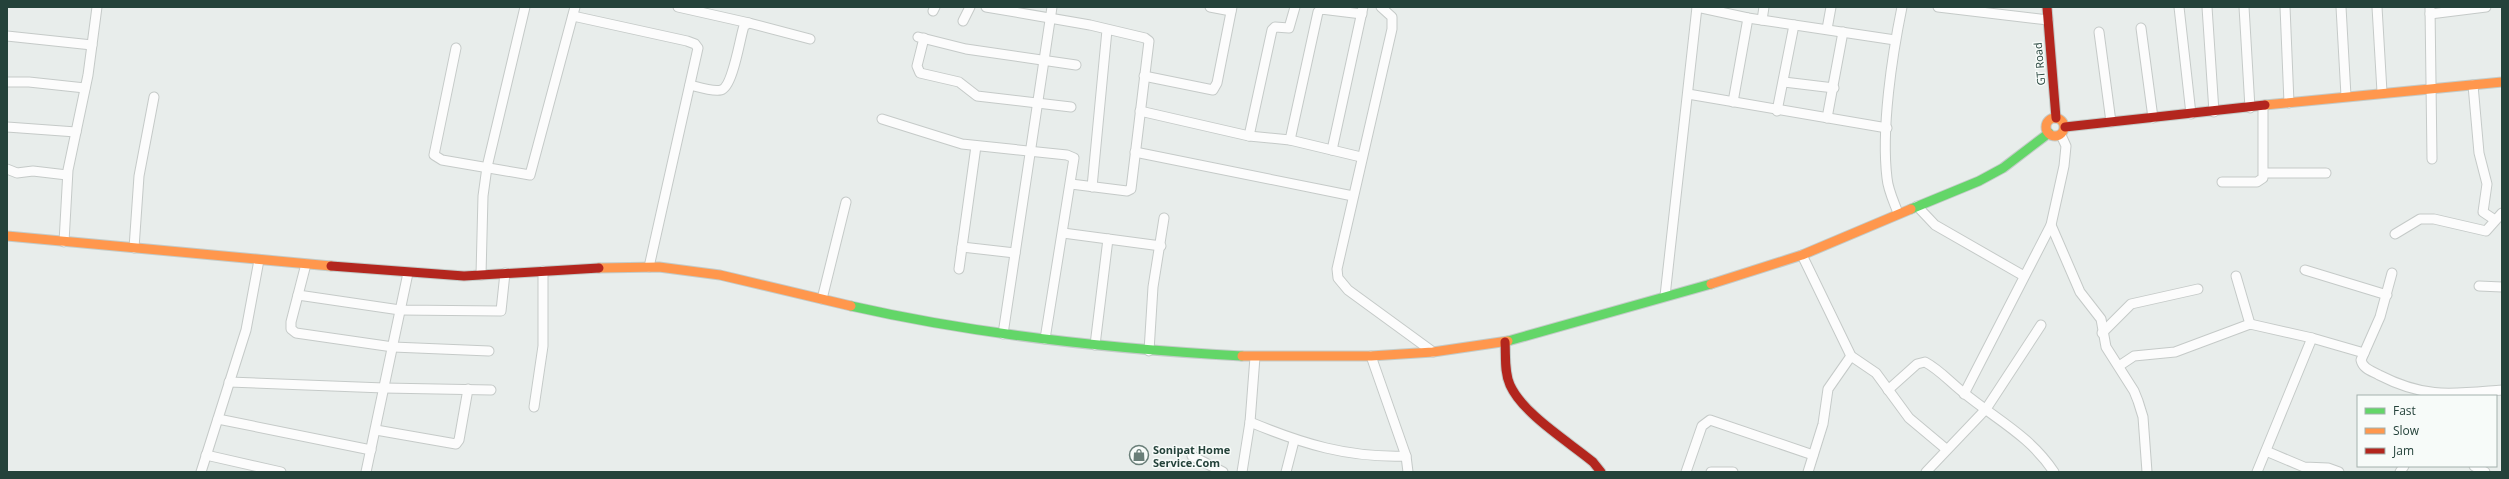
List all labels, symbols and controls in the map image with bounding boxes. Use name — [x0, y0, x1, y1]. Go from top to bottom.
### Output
street label: GT Road — [2030, 42, 2048, 86]
legend — [2357, 395, 2497, 467]
text: Fast — [2393, 402, 2416, 419]
text: Slow — [2393, 422, 2420, 439]
place label: Sonipat Home Service.Com — [1153, 442, 1231, 470]
text: Jam — [2392, 442, 2414, 459]
shop icon: Sonipat Home Service.Com — [1128, 444, 1150, 466]

